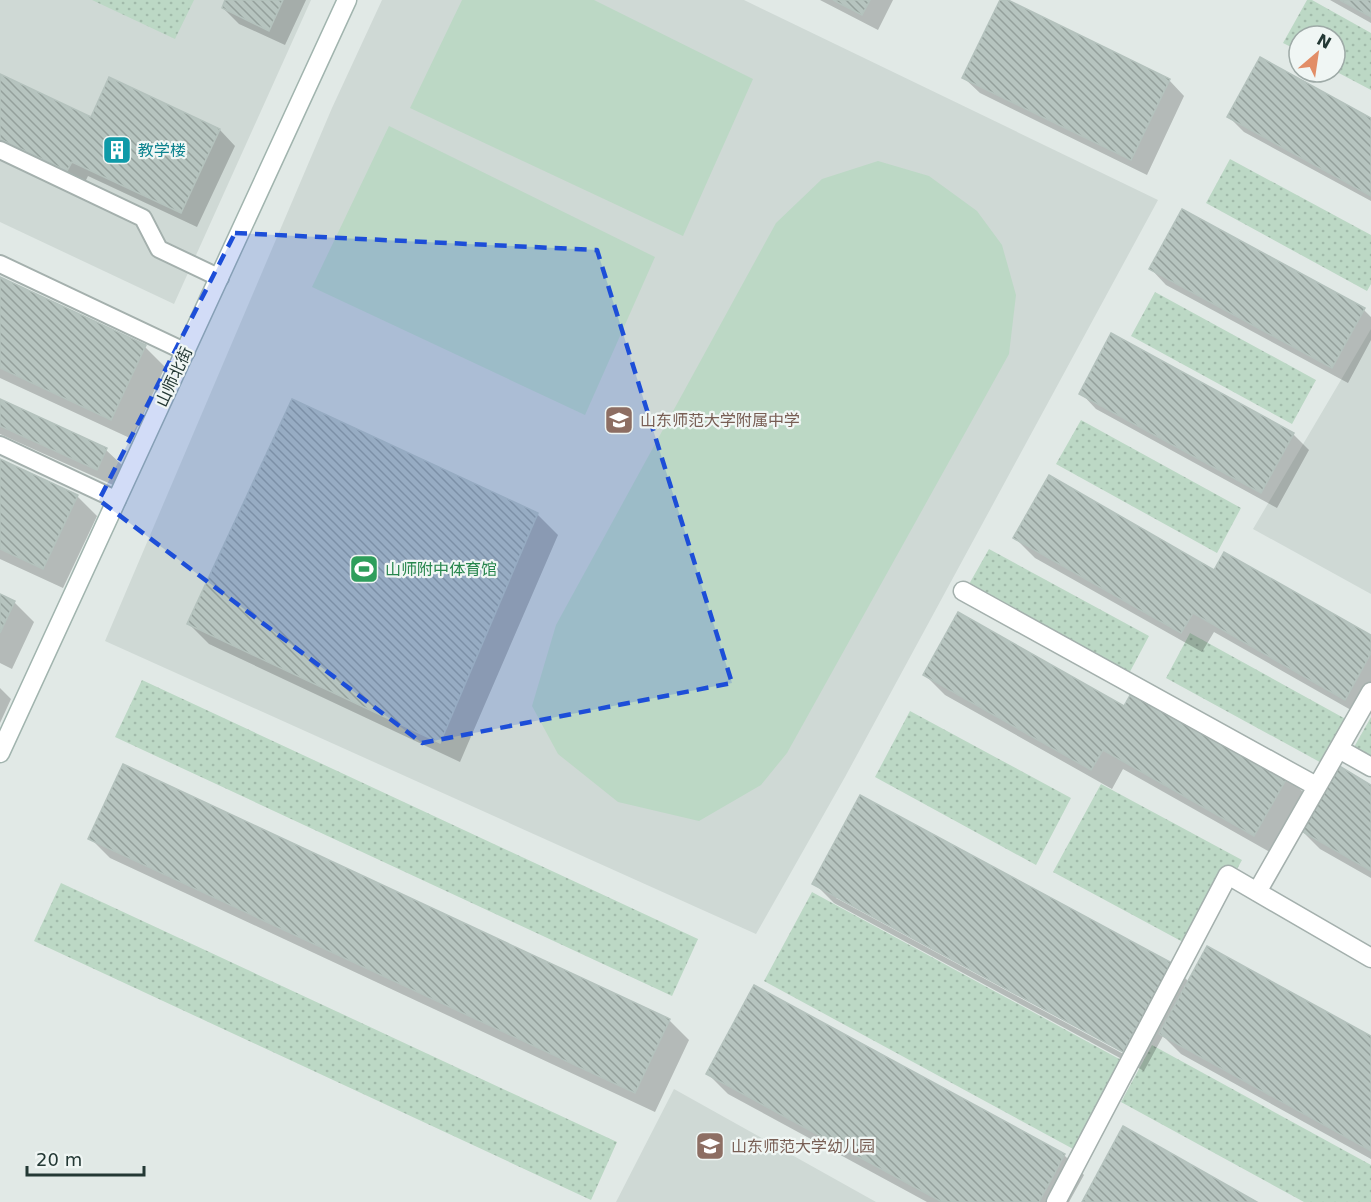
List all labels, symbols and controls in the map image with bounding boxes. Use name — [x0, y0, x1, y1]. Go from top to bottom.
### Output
north arrow — [1287, 24, 1347, 84]
text: N — [1314, 30, 1334, 53]
building icon: 教学楼 — [101, 134, 133, 166]
place label: 教学楼 — [138, 141, 186, 160]
street label: 山师北街 — [152, 344, 196, 410]
school or university icon: 山东师范大学附属中学 — [603, 404, 635, 436]
place label: 山东师范大学附属中学 — [640, 411, 800, 430]
sports icon: 山师附中体育馆 — [348, 553, 380, 585]
place label: 山师附中体育馆 — [385, 560, 497, 579]
school or university icon: 山东师范大学幼儿园 — [694, 1130, 726, 1162]
place label: 山东师范大学幼儿园 — [731, 1137, 875, 1156]
scale bar — [27, 1139, 144, 1177]
text: 20 m — [36, 1149, 82, 1170]

